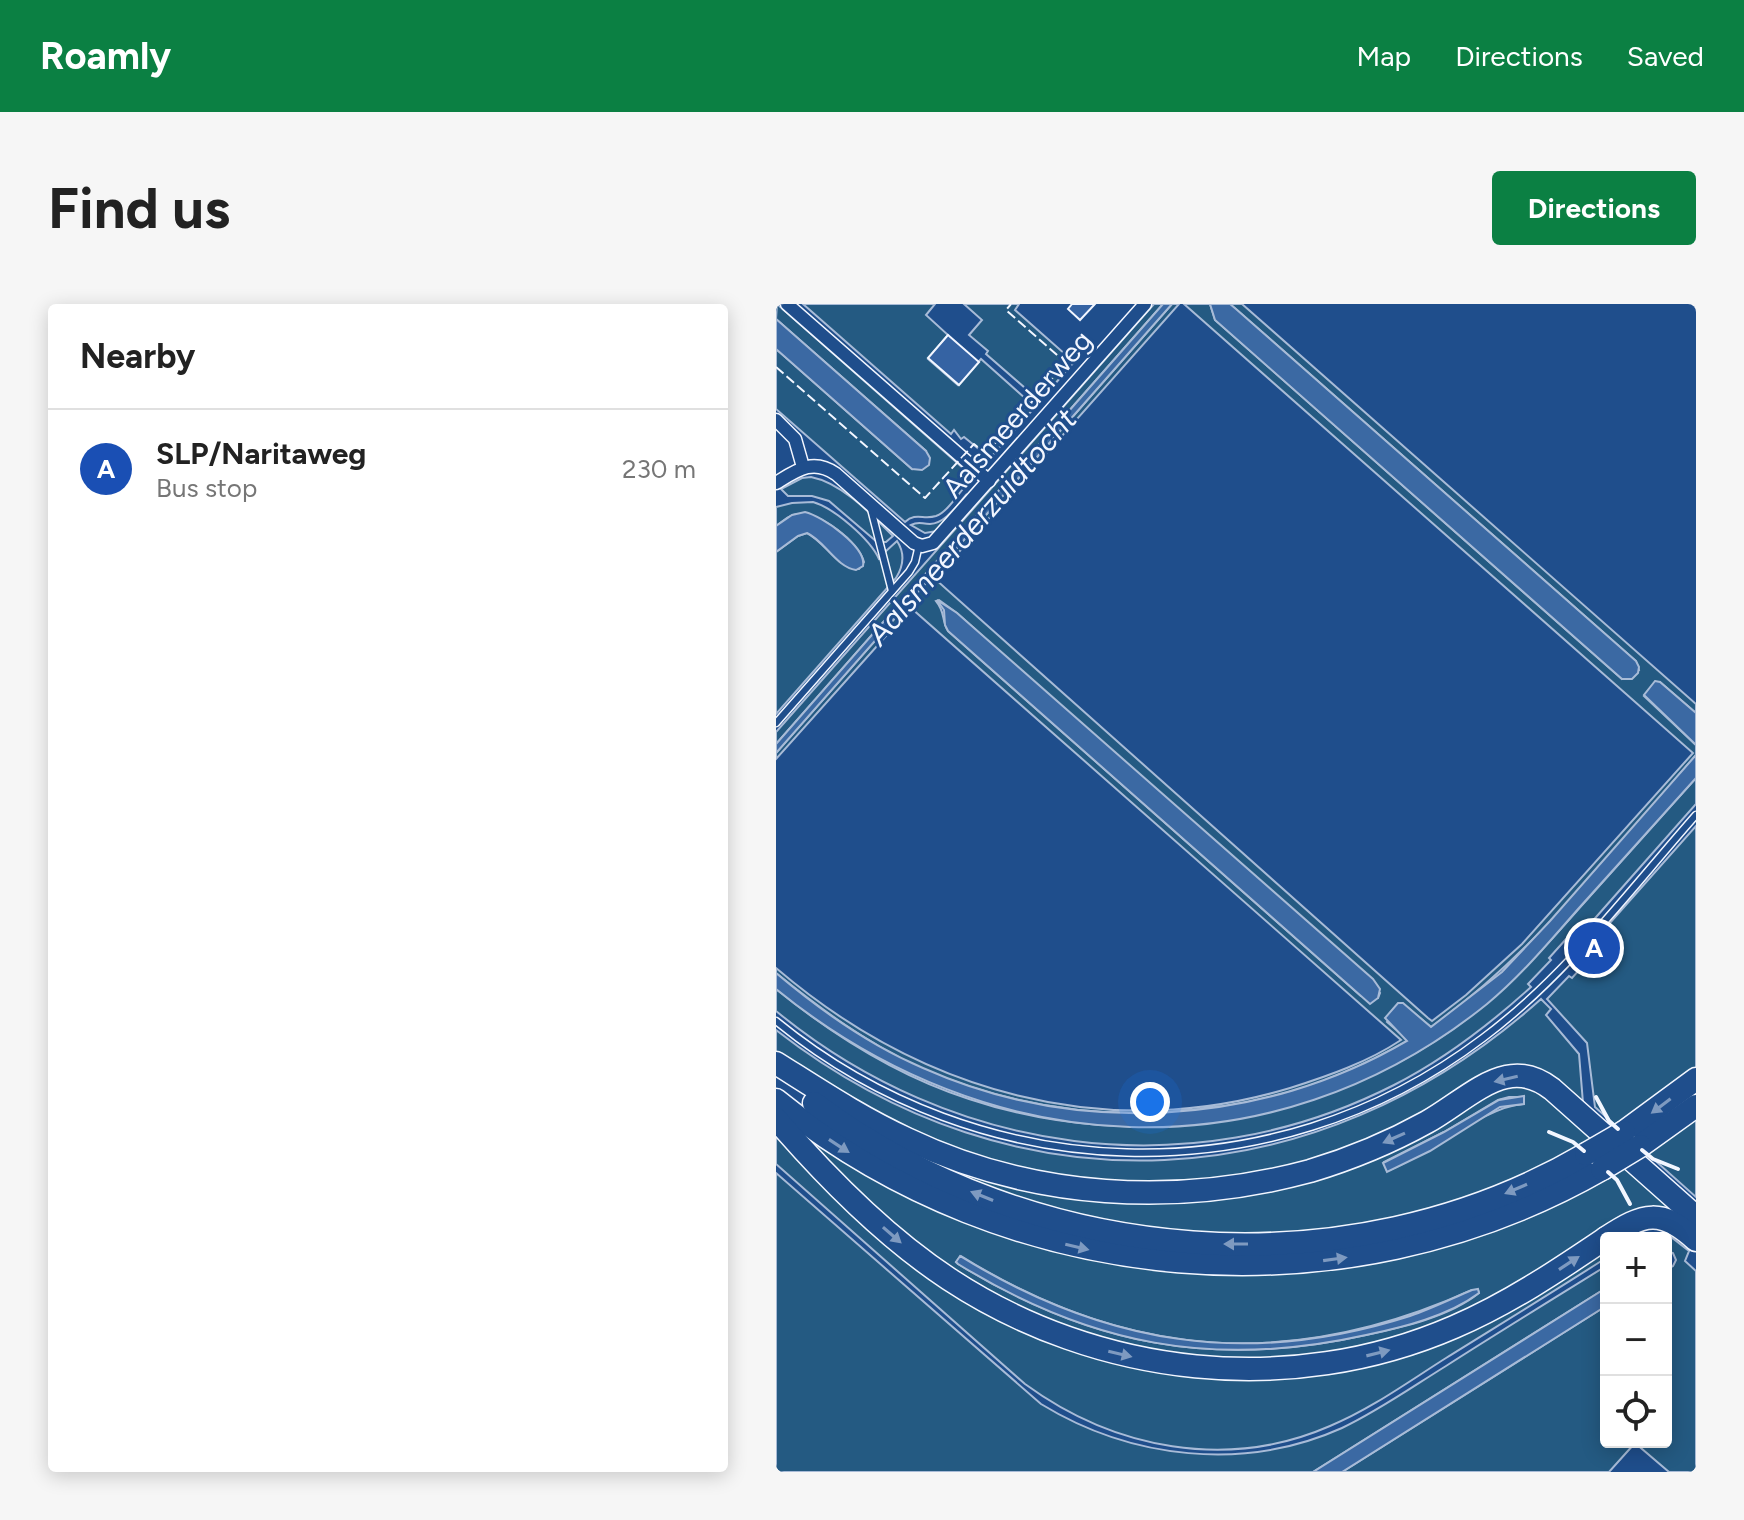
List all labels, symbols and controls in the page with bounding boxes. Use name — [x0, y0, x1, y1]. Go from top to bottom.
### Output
text: Roamly — [40, 33, 171, 79]
text: Map — [1357, 39, 1411, 73]
text: Directions — [1455, 39, 1583, 73]
text: Saved — [1627, 39, 1704, 73]
button: Directions — [1492, 171, 1696, 245]
text: Find us — [48, 175, 230, 242]
street label: Aalsmeerderweg — [935, 323, 1099, 505]
text: Nearby — [80, 336, 195, 377]
water label: Aalsmeerderzuidtocht — [858, 401, 1085, 653]
text: SLP/Naritaweg — [156, 435, 366, 472]
text: A — [97, 453, 115, 485]
text: 230 m — [622, 453, 696, 485]
text: Bus stop — [156, 472, 257, 504]
pin: A — [1568, 918, 1620, 978]
one-way arrow — [1494, 1073, 1519, 1086]
your location — [1130, 1082, 1170, 1122]
one-way arrow — [1650, 1098, 1671, 1114]
one-way arrow — [1382, 1132, 1406, 1145]
one-way arrow — [828, 1138, 850, 1153]
one-way arrow — [1504, 1182, 1528, 1195]
one-way arrow — [970, 1189, 994, 1202]
one-way arrow — [883, 1225, 902, 1243]
map controls — [1600, 1232, 1672, 1448]
button: + — [1600, 1232, 1672, 1304]
one-way arrow — [1223, 1238, 1248, 1250]
one-way arrow — [1064, 1241, 1089, 1254]
one-way arrow — [1323, 1252, 1348, 1265]
one-way arrow — [1558, 1256, 1579, 1271]
button: − — [1600, 1304, 1672, 1376]
one-way arrow — [1365, 1346, 1390, 1358]
one-way arrow — [1108, 1348, 1133, 1361]
button: locate — [1600, 1376, 1672, 1448]

